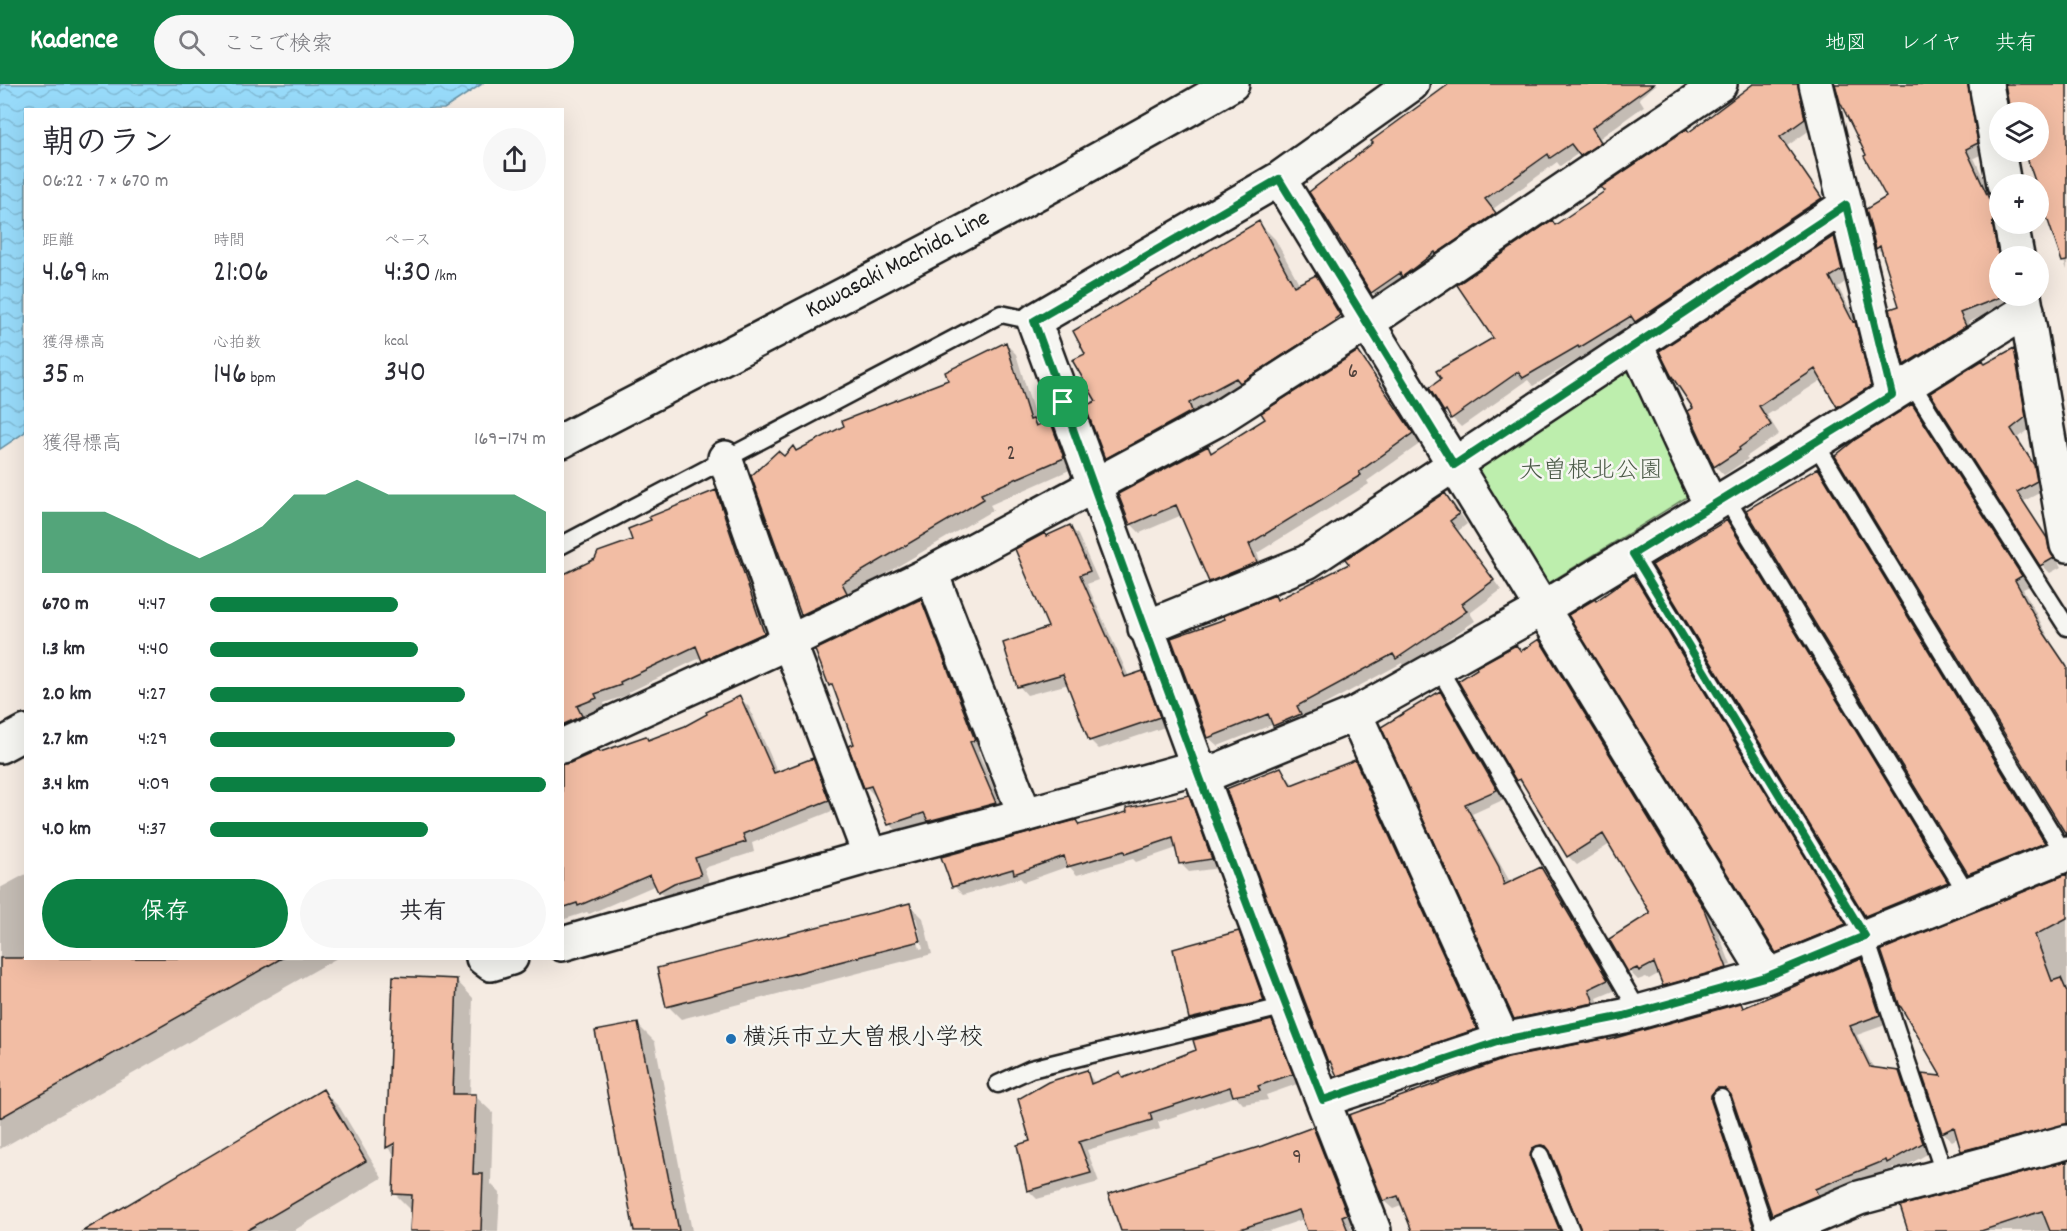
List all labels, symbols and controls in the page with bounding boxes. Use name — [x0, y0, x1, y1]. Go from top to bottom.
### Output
search box — [154, 15, 574, 69]
text: Kadence — [30, 22, 118, 62]
icon: search — [175, 26, 208, 59]
text: ここで検索 — [223, 30, 333, 61]
text: 地図 — [1825, 30, 1867, 60]
text: レイヤ — [1900, 30, 1962, 60]
text: 共有 — [1995, 30, 2037, 60]
map controls — [1989, 102, 2049, 306]
button: layers — [1989, 102, 2049, 162]
text: 朝のラン — [42, 122, 174, 169]
button: share — [483, 128, 546, 191]
text: 06:22 · 7 × 670 m — [42, 168, 169, 196]
button: + — [1989, 174, 2049, 234]
street label: Kawasaki Machida Line — [800, 202, 996, 328]
text: 距離 — [42, 230, 74, 253]
text: 時間 — [213, 230, 245, 253]
text: ペース — [384, 230, 431, 253]
button: − — [1989, 246, 2049, 306]
text: 4.69 — [42, 253, 88, 296]
text: 21:06 — [213, 253, 269, 296]
text: 4:30 — [384, 253, 431, 296]
text: km — [88, 265, 109, 288]
text: /km — [431, 265, 457, 288]
text: kcal — [384, 330, 408, 353]
text: 獲得標高 — [42, 332, 106, 355]
text: 心拍数 — [213, 332, 261, 355]
text: 340 — [384, 353, 426, 396]
text: 35 — [42, 355, 69, 398]
text: 146 — [213, 355, 247, 398]
house number: 6 — [1348, 358, 1358, 388]
text: m — [69, 367, 84, 390]
text: bpm — [247, 367, 276, 390]
pin — [1037, 376, 1088, 427]
icon: arrive — [1046, 385, 1079, 418]
text: 169–174 m — [474, 426, 546, 454]
text: 獲得標高 — [42, 431, 122, 459]
house number: 2 — [1006, 440, 1016, 470]
park label: 大曽根北公園 — [1519, 455, 1663, 489]
text: 670 m — [42, 591, 89, 619]
text: 4:47 — [138, 591, 166, 619]
text: 1.3 km — [42, 636, 85, 664]
text: 4:40 — [138, 636, 169, 664]
text: 2.0 km — [42, 681, 91, 709]
text: 4:27 — [138, 681, 166, 709]
text: 2.7 km — [42, 726, 88, 754]
text: 4:29 — [138, 726, 168, 754]
text: 3.4 km — [42, 771, 89, 799]
text: 4:09 — [138, 771, 170, 799]
text: 4.0 km — [42, 816, 91, 844]
text: 4:37 — [138, 816, 166, 844]
button: 保存 — [42, 879, 288, 948]
button: 共有 — [300, 879, 546, 948]
place label: 横浜市立大曽根小学校 — [743, 1022, 983, 1056]
marker: 横浜市立大曽根小学校 — [724, 1032, 738, 1046]
house number: 9 — [1292, 1144, 1302, 1174]

